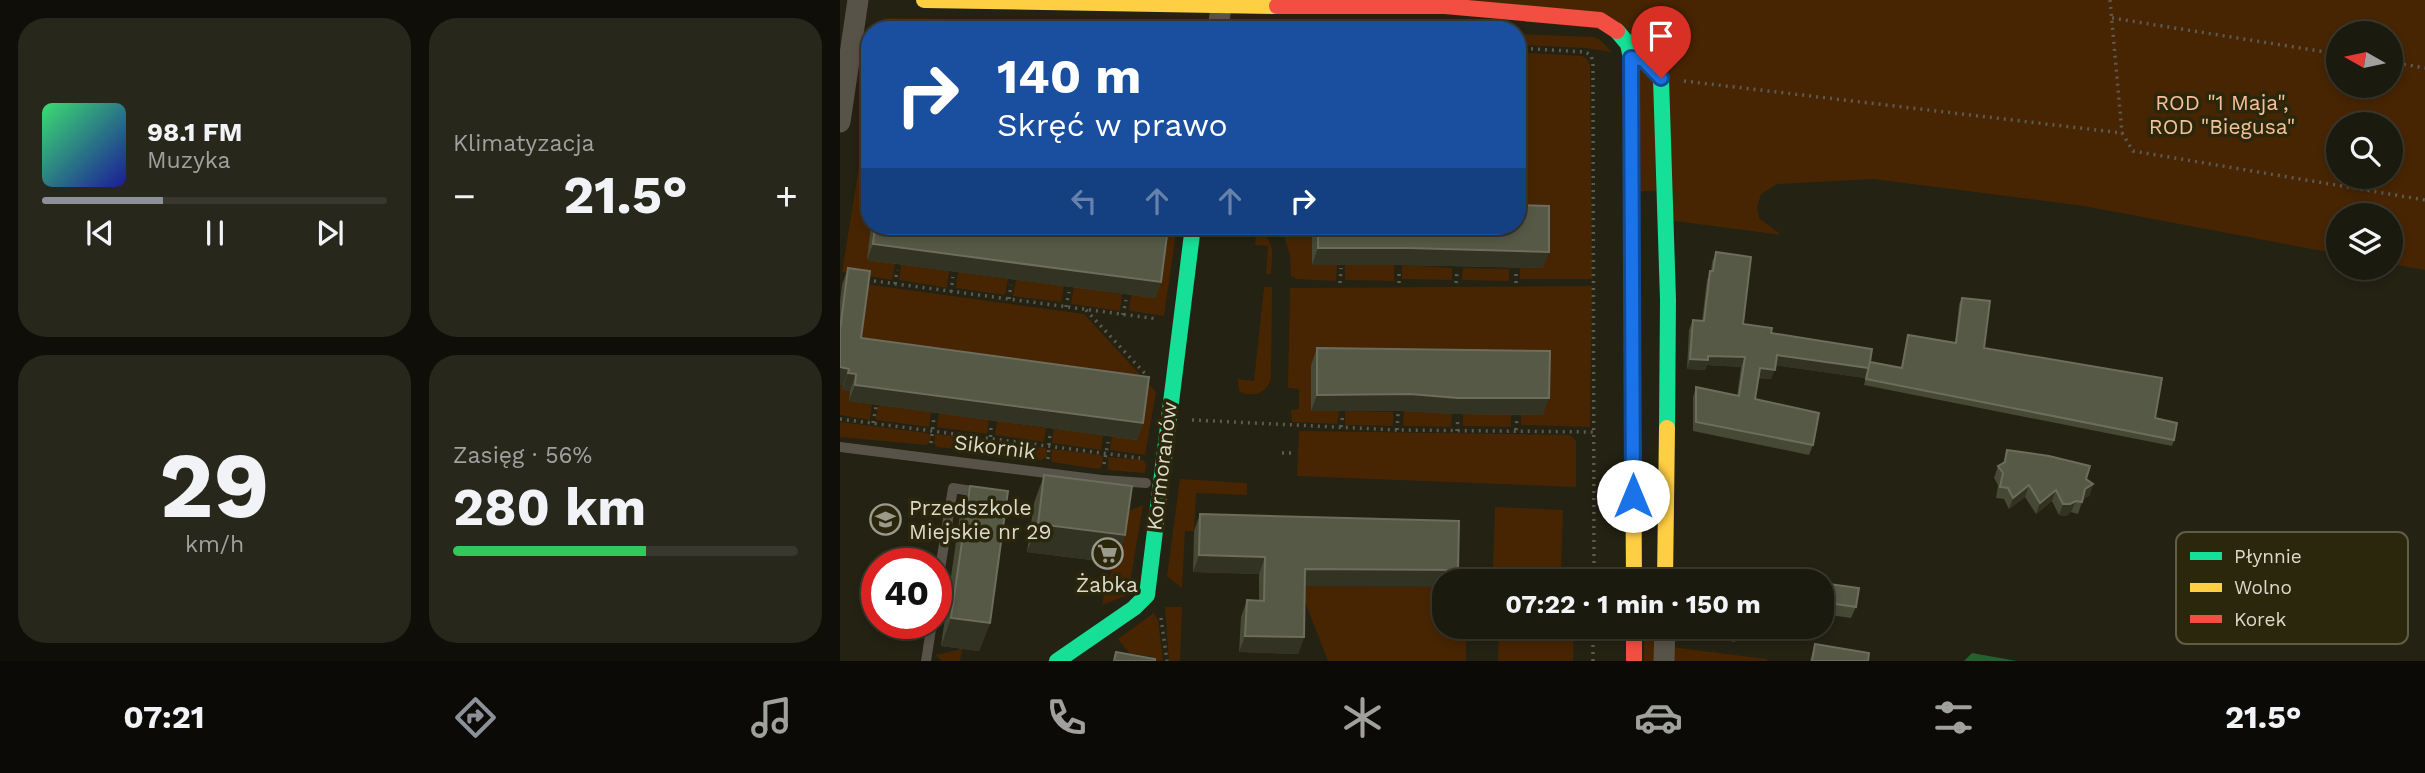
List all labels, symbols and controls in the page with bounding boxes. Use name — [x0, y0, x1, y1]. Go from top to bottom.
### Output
pin — [1631, 6, 1691, 78]
icon: arrive — [1642, 17, 1680, 55]
north arrow — [2326, 21, 2403, 98]
map controls — [2326, 21, 2403, 280]
text: 140 m — [997, 47, 1141, 105]
icon: right — [882, 49, 973, 140]
park label: ROD "1 Maja", ROD "Biegusa" — [2149, 90, 2295, 139]
text: Skręć w prawo — [997, 106, 1228, 144]
button: search — [2326, 112, 2403, 189]
text: 98.1 FM — [147, 117, 242, 147]
text: Klimatyzacja — [453, 130, 595, 157]
text: Muzyka — [147, 147, 231, 174]
text: 21.5° — [563, 165, 688, 226]
text: − — [453, 174, 476, 218]
text: + — [775, 174, 798, 218]
icon: left — [1065, 182, 1103, 220]
icon: ahead — [1138, 182, 1176, 220]
icon: ahead — [1211, 182, 1249, 220]
icon: right — [1284, 182, 1322, 220]
button: layers — [2326, 203, 2403, 280]
icon: previous — [81, 214, 119, 252]
icon: pause — [196, 214, 234, 252]
icon: next — [311, 214, 349, 252]
street label: Kormoranów — [1141, 400, 1182, 532]
street label: Sikornik — [953, 429, 1037, 464]
text: 29 — [159, 432, 270, 539]
text: Zasięg · 56% — [453, 442, 592, 469]
position arrow — [1596, 459, 1670, 533]
text: 280 km — [453, 477, 646, 538]
place label: Przedszkole Miejskie nr 29 — [909, 495, 1052, 544]
school or university icon: Przedszkole Miejskie nr 29 — [869, 503, 903, 537]
text: km/h — [185, 531, 244, 558]
legend — [2176, 532, 2408, 644]
supermarket icon: Żabka — [1090, 536, 1124, 570]
text: Płynnie — [2234, 545, 2302, 568]
speed limit sign: 40 — [861, 548, 952, 639]
place label: Żabka — [1076, 572, 1138, 597]
text: Wolno — [2234, 576, 2292, 599]
text: 07:22 · 1 min · 150 m — [1505, 589, 1761, 619]
text: Korek — [2234, 608, 2286, 631]
icon: directions — [451, 693, 500, 742]
icon: music — [747, 693, 796, 742]
icon: phone — [1042, 693, 1091, 742]
icon: climate — [1338, 693, 1387, 742]
icon: car — [1634, 693, 1683, 742]
icon: filters — [1929, 693, 1978, 742]
text: 07:21 — [123, 698, 205, 736]
text: 21.5° — [2225, 698, 2302, 736]

